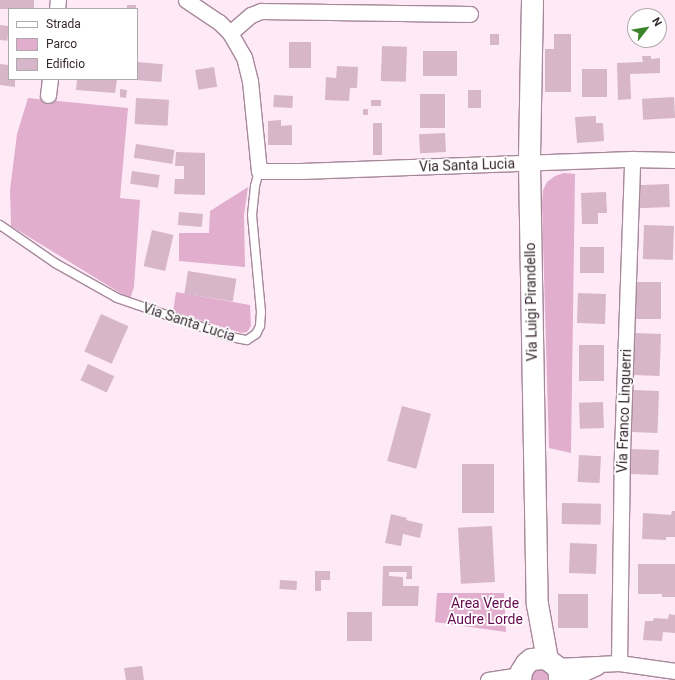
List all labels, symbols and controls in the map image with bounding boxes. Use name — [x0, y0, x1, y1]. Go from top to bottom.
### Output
legend — [8, 8, 138, 80]
north arrow — [627, 8, 667, 48]
text: N — [649, 15, 664, 29]
text: Strada — [46, 17, 81, 31]
text: Parco — [46, 37, 77, 51]
text: Edificio — [46, 57, 85, 71]
street label: Via Santa Lucia — [419, 155, 515, 175]
street label: Via Luigi Pirandello — [522, 243, 540, 361]
street label: Via Santa Lucia — [141, 299, 237, 345]
street label: Via Franco Linguerri — [613, 349, 635, 473]
park label: Area Verde Audre Lorde — [447, 595, 523, 628]

